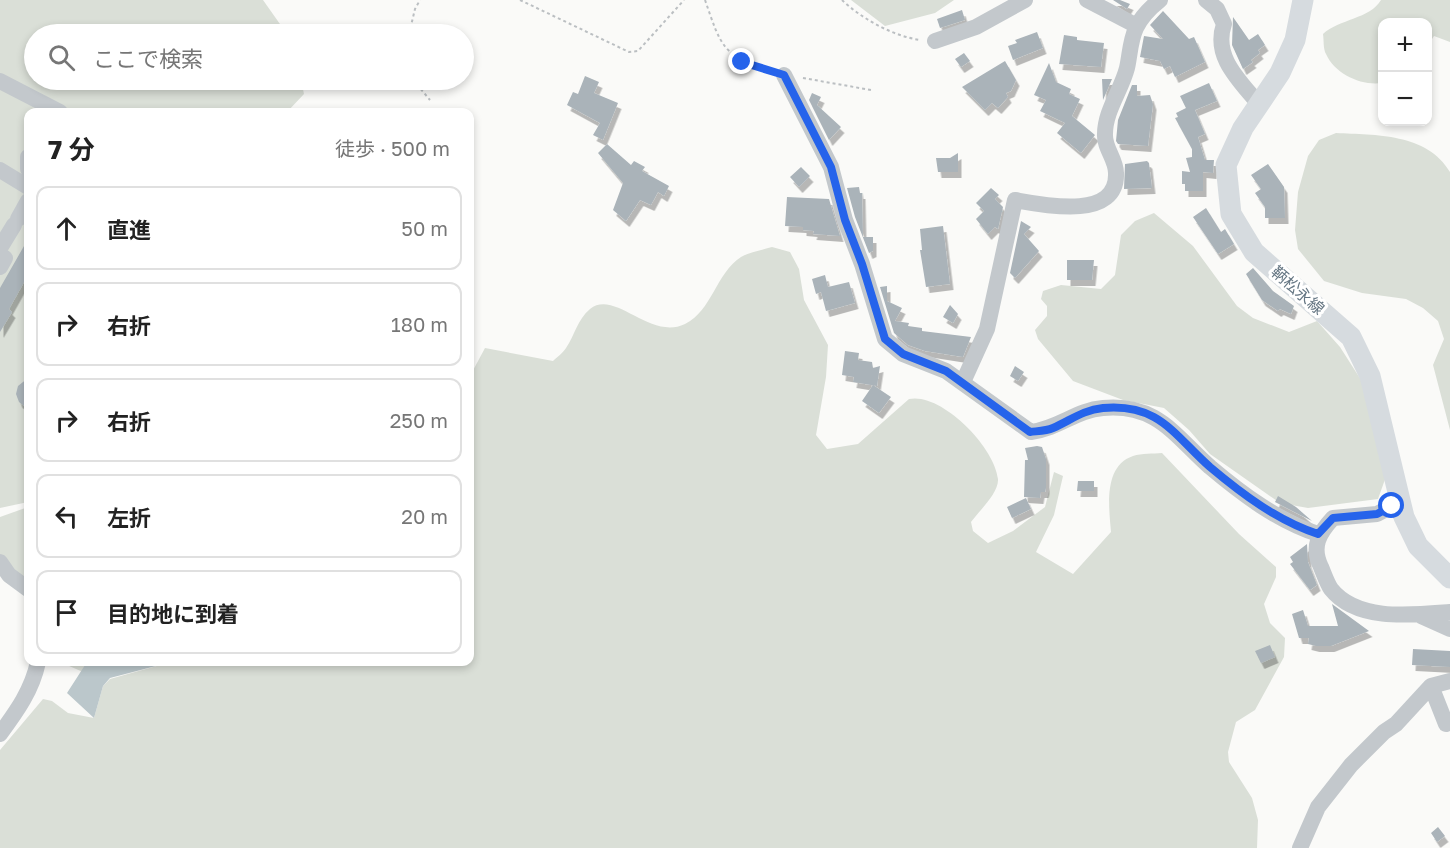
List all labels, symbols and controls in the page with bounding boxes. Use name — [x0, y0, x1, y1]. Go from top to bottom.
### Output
map controls — [1378, 18, 1432, 126]
button: + — [1378, 18, 1432, 72]
search box — [24, 24, 474, 90]
icon: search — [45, 41, 78, 74]
text: ここで検索 — [93, 45, 203, 72]
route end — [728, 48, 754, 74]
button: − — [1378, 72, 1432, 126]
text: 7 分 — [48, 134, 95, 165]
text: 徒歩 · 500 m — [335, 136, 450, 160]
icon: ahead — [50, 212, 83, 245]
text: 直進 — [107, 216, 151, 243]
text: 50 m — [401, 216, 448, 240]
street label: 鞆松永線 — [1267, 261, 1329, 319]
icon: right — [50, 308, 83, 341]
text: 右折 — [107, 312, 151, 339]
text: 180 m — [391, 312, 448, 336]
icon: right — [50, 404, 83, 437]
text: 右折 — [107, 408, 151, 435]
text: 250 m — [390, 408, 448, 432]
route start — [1378, 492, 1404, 518]
icon: left — [50, 500, 83, 533]
text: 左折 — [107, 504, 151, 531]
text: 20 m — [401, 504, 448, 528]
icon: arrive — [50, 596, 83, 629]
text: 目的地に到着 — [107, 600, 239, 627]

